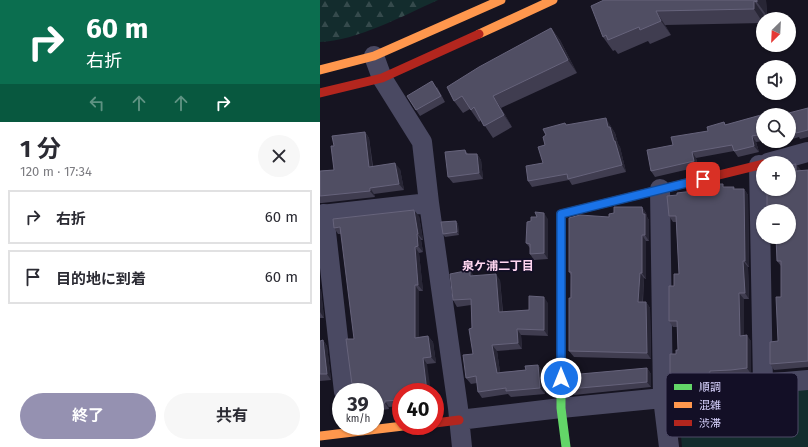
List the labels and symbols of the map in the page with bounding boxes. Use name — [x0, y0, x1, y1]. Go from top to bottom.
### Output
north arrow — [756, 12, 796, 52]
pin — [686, 162, 720, 196]
district label: 泉ケ浦二丁目 — [462, 259, 534, 273]
position arrow — [540, 357, 582, 399]
legend — [666, 373, 798, 437]
text: 順調 — [699, 381, 721, 394]
speed limit sign: 40 — [392, 383, 444, 435]
text: 混雑 — [699, 399, 721, 412]
text: 渋滞 — [699, 417, 721, 430]

